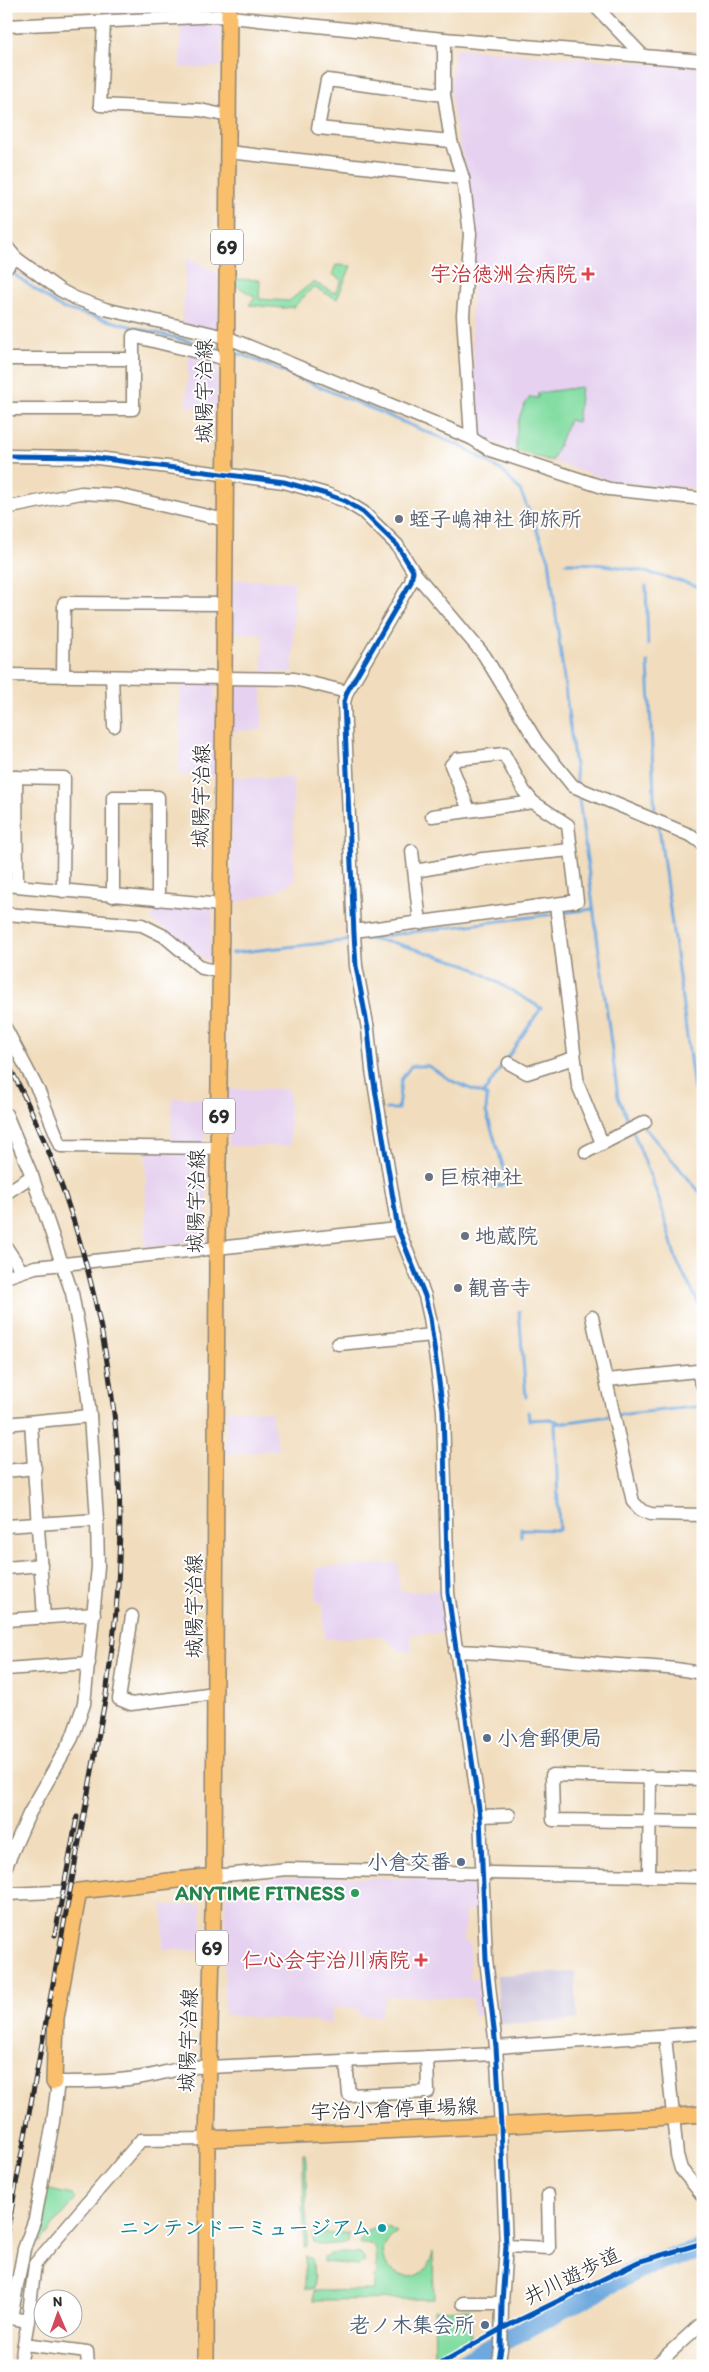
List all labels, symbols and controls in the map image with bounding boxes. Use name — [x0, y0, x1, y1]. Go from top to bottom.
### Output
road number: 69 — [211, 230, 243, 264]
place label: 宇治徳洲会病院 — [430, 261, 577, 286]
marker: 宇治徳洲会病院 — [581, 267, 595, 281]
street label: 城陽宇治線 — [191, 339, 216, 444]
place label: 蛭子嶋神社 御旅所 — [409, 506, 582, 531]
marker: 蛭子嶋神社 御旅所 — [393, 513, 405, 525]
street label: 城陽宇治線 — [187, 743, 214, 849]
road number: 69 — [203, 1098, 235, 1134]
street label: 城陽宇治線 — [182, 1148, 209, 1254]
place label: 巨椋神社 — [439, 1164, 523, 1189]
marker: 巨椋神社 — [423, 1171, 435, 1183]
place label: 地蔵院 — [475, 1223, 538, 1248]
marker: 地蔵院 — [459, 1230, 471, 1242]
place label: 観音寺 — [468, 1275, 531, 1300]
marker: 観音寺 — [452, 1282, 464, 1294]
street label: 城陽宇治線 — [181, 1554, 206, 1659]
place label: 小倉郵便局 — [497, 1725, 602, 1750]
marker: 小倉郵便局 — [481, 1732, 493, 1744]
place label: 小倉交番 — [367, 1849, 451, 1874]
marker: 小倉交番 — [455, 1856, 467, 1868]
place label: ANYTIME FITNESS — [174, 1880, 345, 1905]
marker: ANYTIME FITNESS — [349, 1887, 361, 1899]
road number: 69 — [196, 1930, 228, 1966]
place label: 仁心会宇治川病院 — [242, 1947, 410, 1972]
marker: 仁心会宇治川病院 — [414, 1953, 428, 1967]
street label: 城陽宇治線 — [173, 1987, 202, 2093]
street label: 宇治小倉停車場線 — [310, 2093, 478, 2124]
place label: ニンテンドーミュージアム — [119, 2215, 372, 2240]
marker: ニンテンドーミュージアム — [376, 2222, 388, 2234]
street label: 井川遊歩道 — [519, 2241, 624, 2310]
north arrow — [32, 2290, 82, 2340]
text: N — [53, 2293, 63, 2310]
place label: 老ノ木集会所 — [349, 2312, 475, 2337]
marker: 老ノ木集会所 — [479, 2319, 491, 2331]

